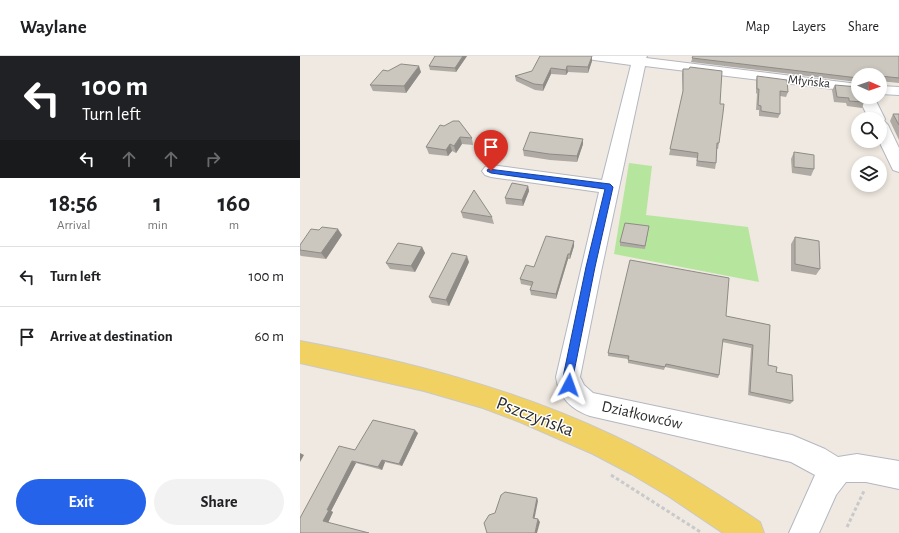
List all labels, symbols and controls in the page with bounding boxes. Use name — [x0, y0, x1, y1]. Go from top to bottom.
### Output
text: Waylane — [20, 18, 87, 37]
text: Map — [745, 20, 770, 34]
text: Layers — [792, 20, 826, 34]
text: Share — [848, 20, 879, 34]
north arrow — [851, 68, 887, 104]
map controls — [851, 68, 887, 192]
icon: left — [16, 72, 68, 124]
text: 100 m — [82, 73, 148, 101]
street label: Młyńska — [787, 73, 831, 91]
text: Turn left — [82, 106, 141, 124]
button: search — [851, 112, 887, 148]
pin — [474, 130, 508, 171]
icon: arrive — [480, 136, 502, 158]
icon: left — [76, 148, 98, 170]
icon: ahead — [118, 148, 140, 170]
icon: ahead — [160, 148, 182, 170]
icon: right — [202, 148, 224, 170]
button: layers — [851, 156, 887, 192]
text: 18:56 — [50, 192, 98, 216]
text: 1 — [153, 192, 162, 216]
text: 160 — [217, 192, 250, 216]
text: Arrival — [57, 219, 90, 232]
text: min — [147, 219, 168, 232]
text: m — [229, 219, 239, 232]
icon: left — [16, 266, 38, 288]
text: Turn left — [50, 269, 101, 284]
text: 100 m — [249, 269, 284, 284]
icon: arrive — [16, 326, 38, 348]
text: Arrive at destination — [50, 329, 173, 344]
text: 60 m — [255, 329, 284, 344]
position arrow — [548, 364, 590, 406]
street label: Pszczyńska — [494, 394, 577, 441]
street label: Działkowców — [600, 398, 684, 432]
button: Exit — [16, 479, 146, 525]
button: Share — [154, 479, 284, 525]

